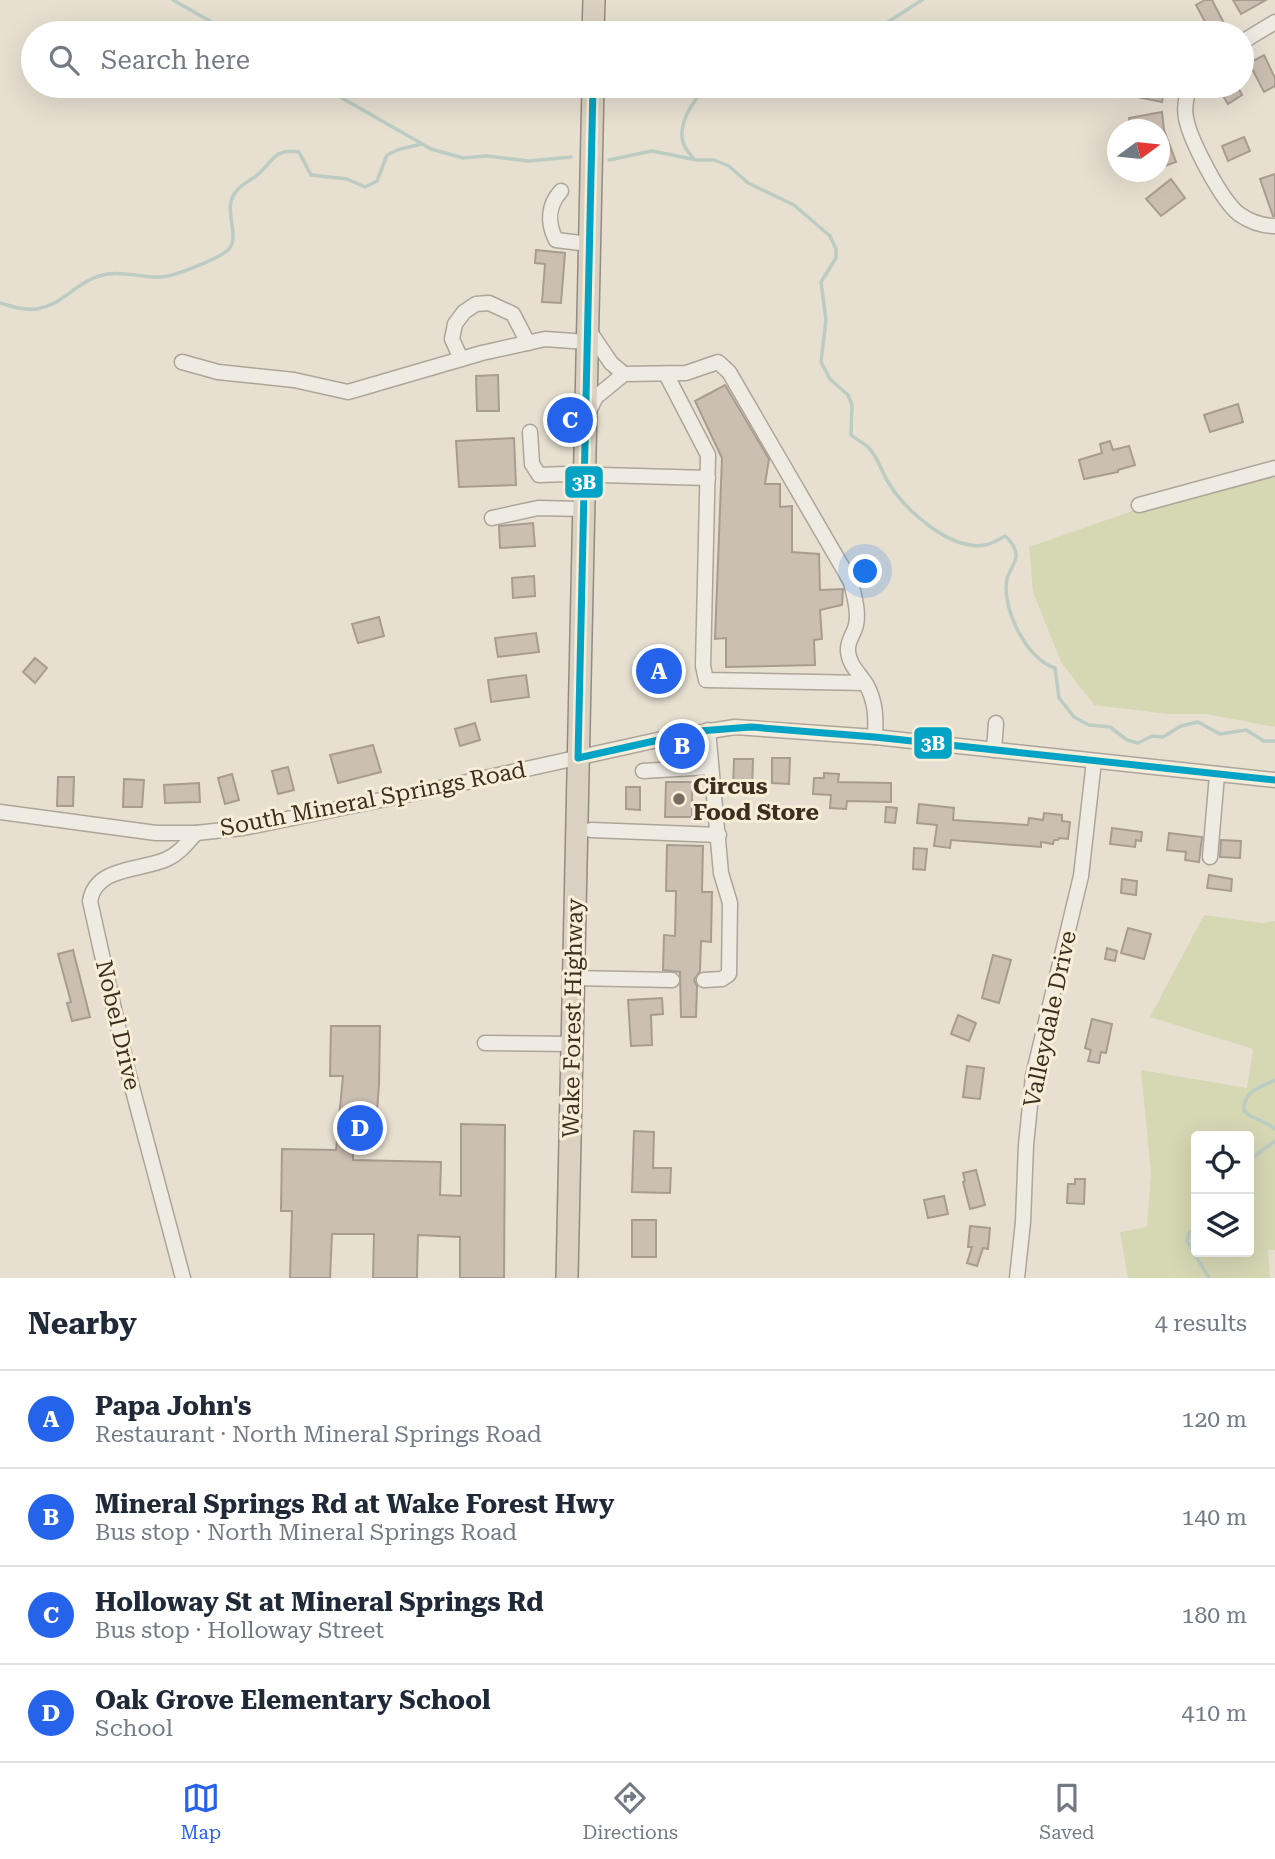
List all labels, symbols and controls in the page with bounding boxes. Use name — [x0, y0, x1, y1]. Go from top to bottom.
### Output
search box — [21, 21, 1254, 98]
icon: search — [45, 41, 83, 79]
text: Search here — [101, 45, 250, 75]
north arrow — [1107, 119, 1170, 182]
pin: C — [547, 394, 593, 446]
line badge: 3B — [564, 465, 604, 499]
text: 3B — [572, 471, 596, 494]
your location — [848, 554, 882, 588]
pin: A — [636, 645, 682, 697]
pin: B — [659, 720, 705, 772]
line badge: 3B — [913, 726, 953, 760]
text: 3B — [921, 732, 945, 755]
street label: South Mineral Springs Road — [218, 756, 528, 842]
place label: Circus Food Store — [693, 773, 819, 826]
marker: Circus Food Store — [671, 791, 687, 807]
street label: Wake Forest Highway — [557, 898, 589, 1138]
street label: Valleydale Drive — [1018, 928, 1082, 1110]
street label: Nobel Drive — [90, 957, 146, 1093]
pin: D — [337, 1102, 383, 1154]
map controls — [1191, 1131, 1254, 1257]
button: locate — [1191, 1131, 1254, 1194]
button: layers — [1191, 1194, 1254, 1257]
text: Nearby — [28, 1306, 137, 1341]
text: 4 results — [1155, 1310, 1247, 1337]
text: Papa John's — [95, 1391, 251, 1421]
text: A — [43, 1406, 59, 1433]
text: 120 m — [1182, 1406, 1247, 1433]
text: Restaurant · North Mineral Springs Road — [95, 1421, 542, 1448]
text: Mineral Springs Rd at Wake Forest Hwy — [95, 1489, 615, 1519]
text: B — [43, 1504, 59, 1531]
text: 140 m — [1182, 1504, 1247, 1531]
text: Bus stop · North Mineral Springs Road — [95, 1519, 517, 1546]
text: Holloway St at Mineral Springs Rd — [95, 1587, 543, 1617]
text: C — [43, 1602, 59, 1629]
text: 180 m — [1182, 1602, 1247, 1629]
text: Bus stop · Holloway Street — [95, 1617, 384, 1644]
text: Oak Grove Elementary School — [95, 1685, 491, 1715]
text: D — [42, 1700, 60, 1727]
text: 410 m — [1182, 1700, 1247, 1727]
text: School — [95, 1715, 173, 1742]
tab: Map — [181, 1779, 221, 1844]
tab: Directions — [582, 1779, 678, 1844]
tab: Saved — [1039, 1779, 1094, 1844]

